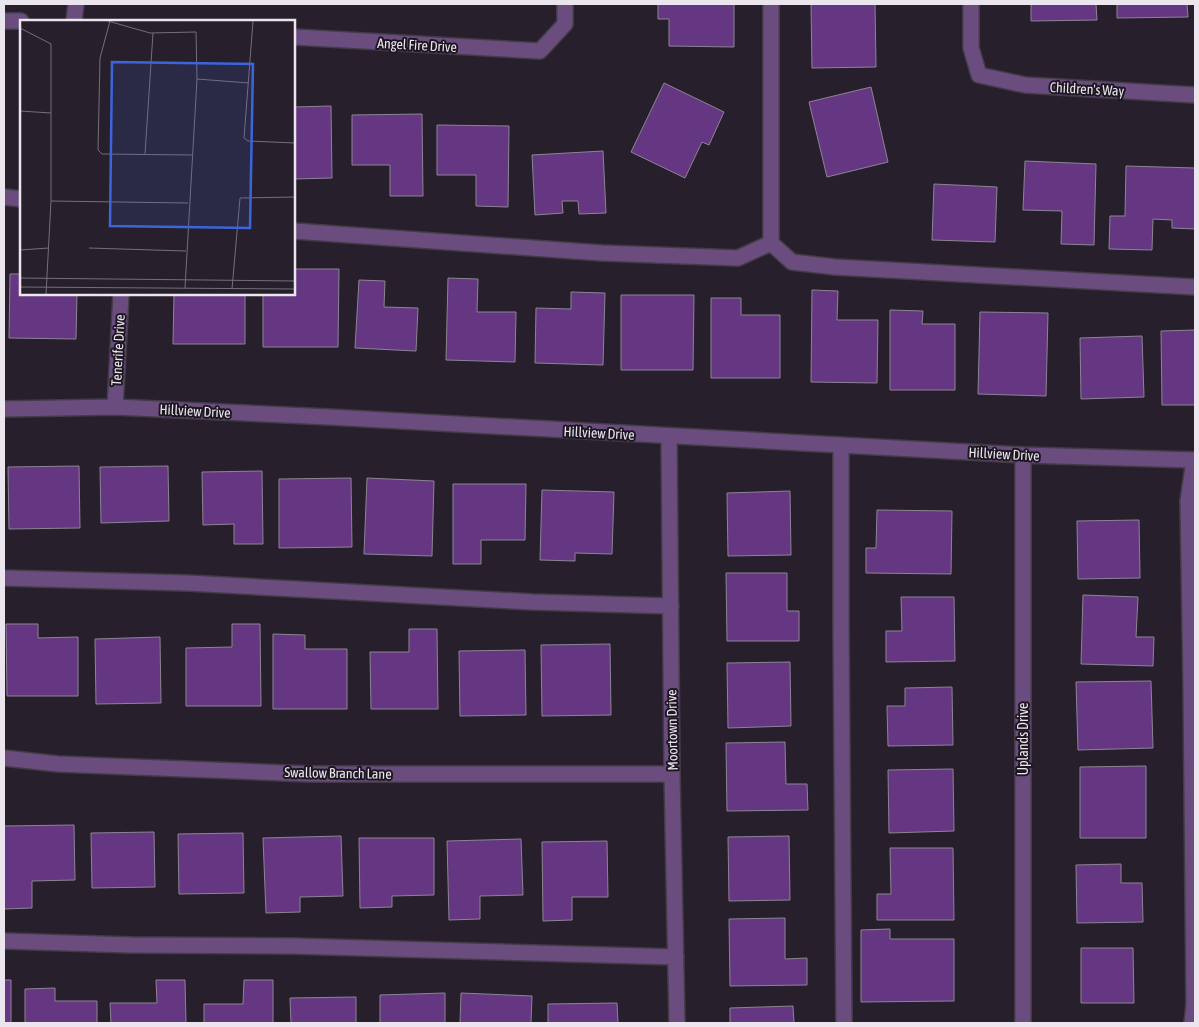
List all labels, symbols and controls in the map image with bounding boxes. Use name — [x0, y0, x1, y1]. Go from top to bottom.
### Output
inset map — [20, 20, 295, 295]
street label: Angel Fire Drive — [377, 35, 457, 55]
street label: Children's Way — [1049, 79, 1125, 99]
street label: Tenerife Drive — [108, 314, 128, 386]
street label: Hillview Drive — [159, 401, 231, 421]
street label: Hillview Drive — [563, 423, 635, 443]
street label: Hillview Drive — [968, 444, 1040, 464]
street label: Moortown Drive — [663, 689, 681, 771]
street label: Uplands Drive — [1015, 703, 1031, 775]
street label: Swallow Branch Lane — [284, 764, 392, 782]

